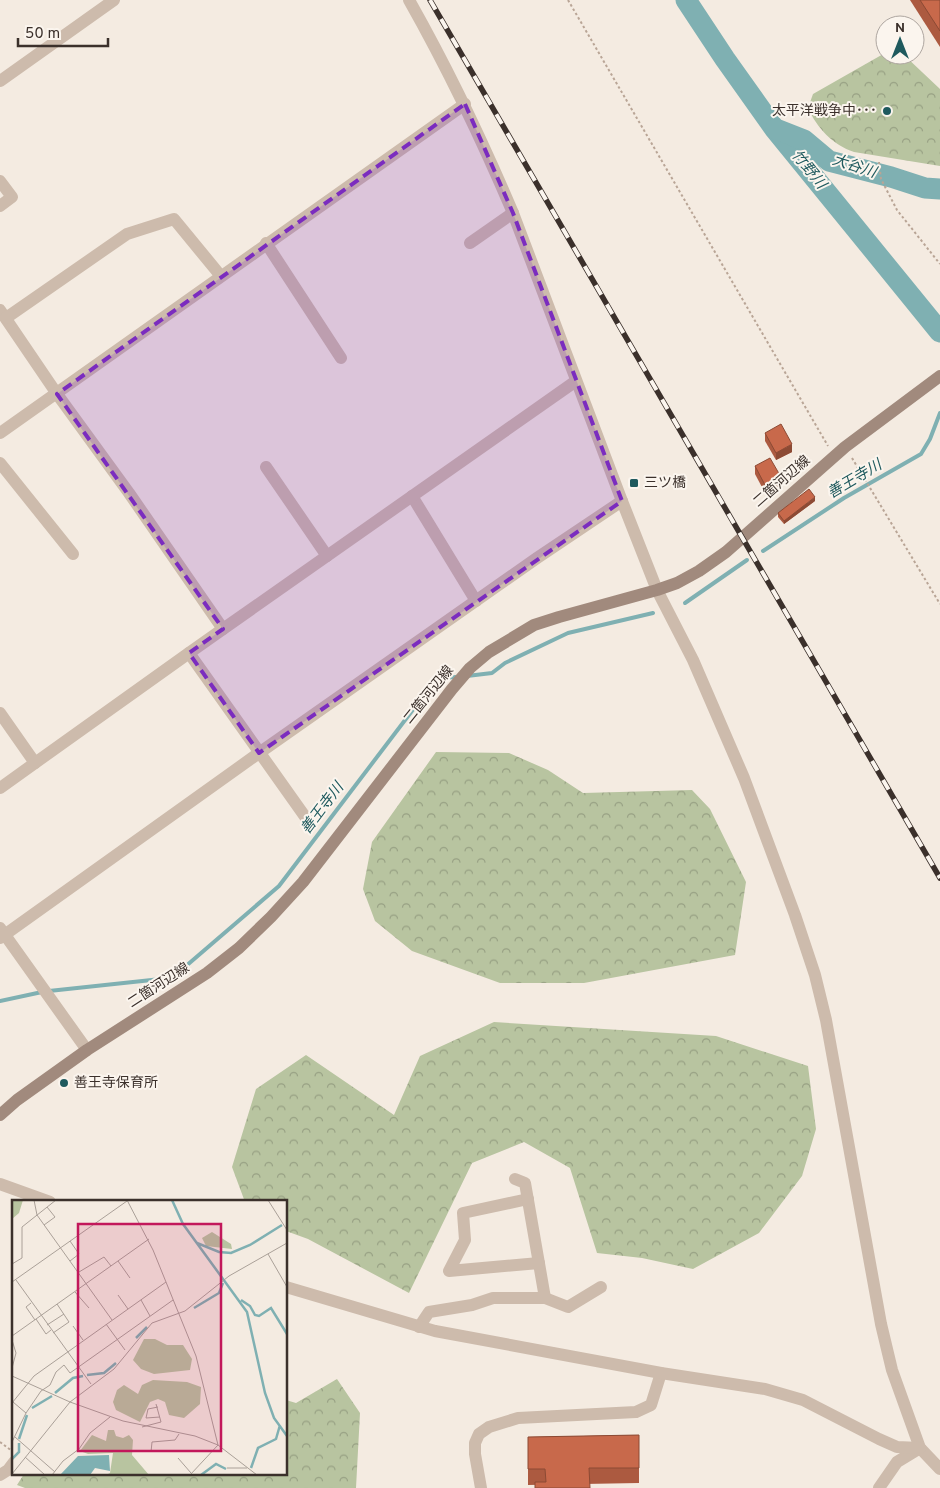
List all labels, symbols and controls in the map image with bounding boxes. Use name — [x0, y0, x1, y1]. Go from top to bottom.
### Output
scale bar — [18, 15, 108, 47]
north arrow — [875, 15, 925, 65]
text: N — [895, 20, 905, 37]
text: 50 m — [25, 25, 60, 44]
place label: 太平洋戦争中･･･ — [772, 102, 877, 120]
marker: 太平洋戦争中･･･ — [881, 105, 893, 117]
water label: 竹野川 — [786, 147, 831, 195]
water label: 大谷川 — [830, 151, 880, 184]
street label: 二箇河辺線 — [749, 452, 814, 511]
water label: 善王寺川 — [824, 455, 887, 504]
place label: 三ツ橋 — [644, 475, 686, 492]
marker: 三ツ橋 — [628, 477, 640, 489]
street label: 二箇河辺線 — [400, 662, 458, 728]
water label: 善王寺川 — [297, 778, 350, 839]
street label: 二箇河辺線 — [124, 959, 193, 1012]
place label: 善王寺保育所 — [74, 1075, 158, 1092]
marker: 善王寺保育所 — [58, 1077, 70, 1089]
inset map — [12, 1200, 288, 1476]

